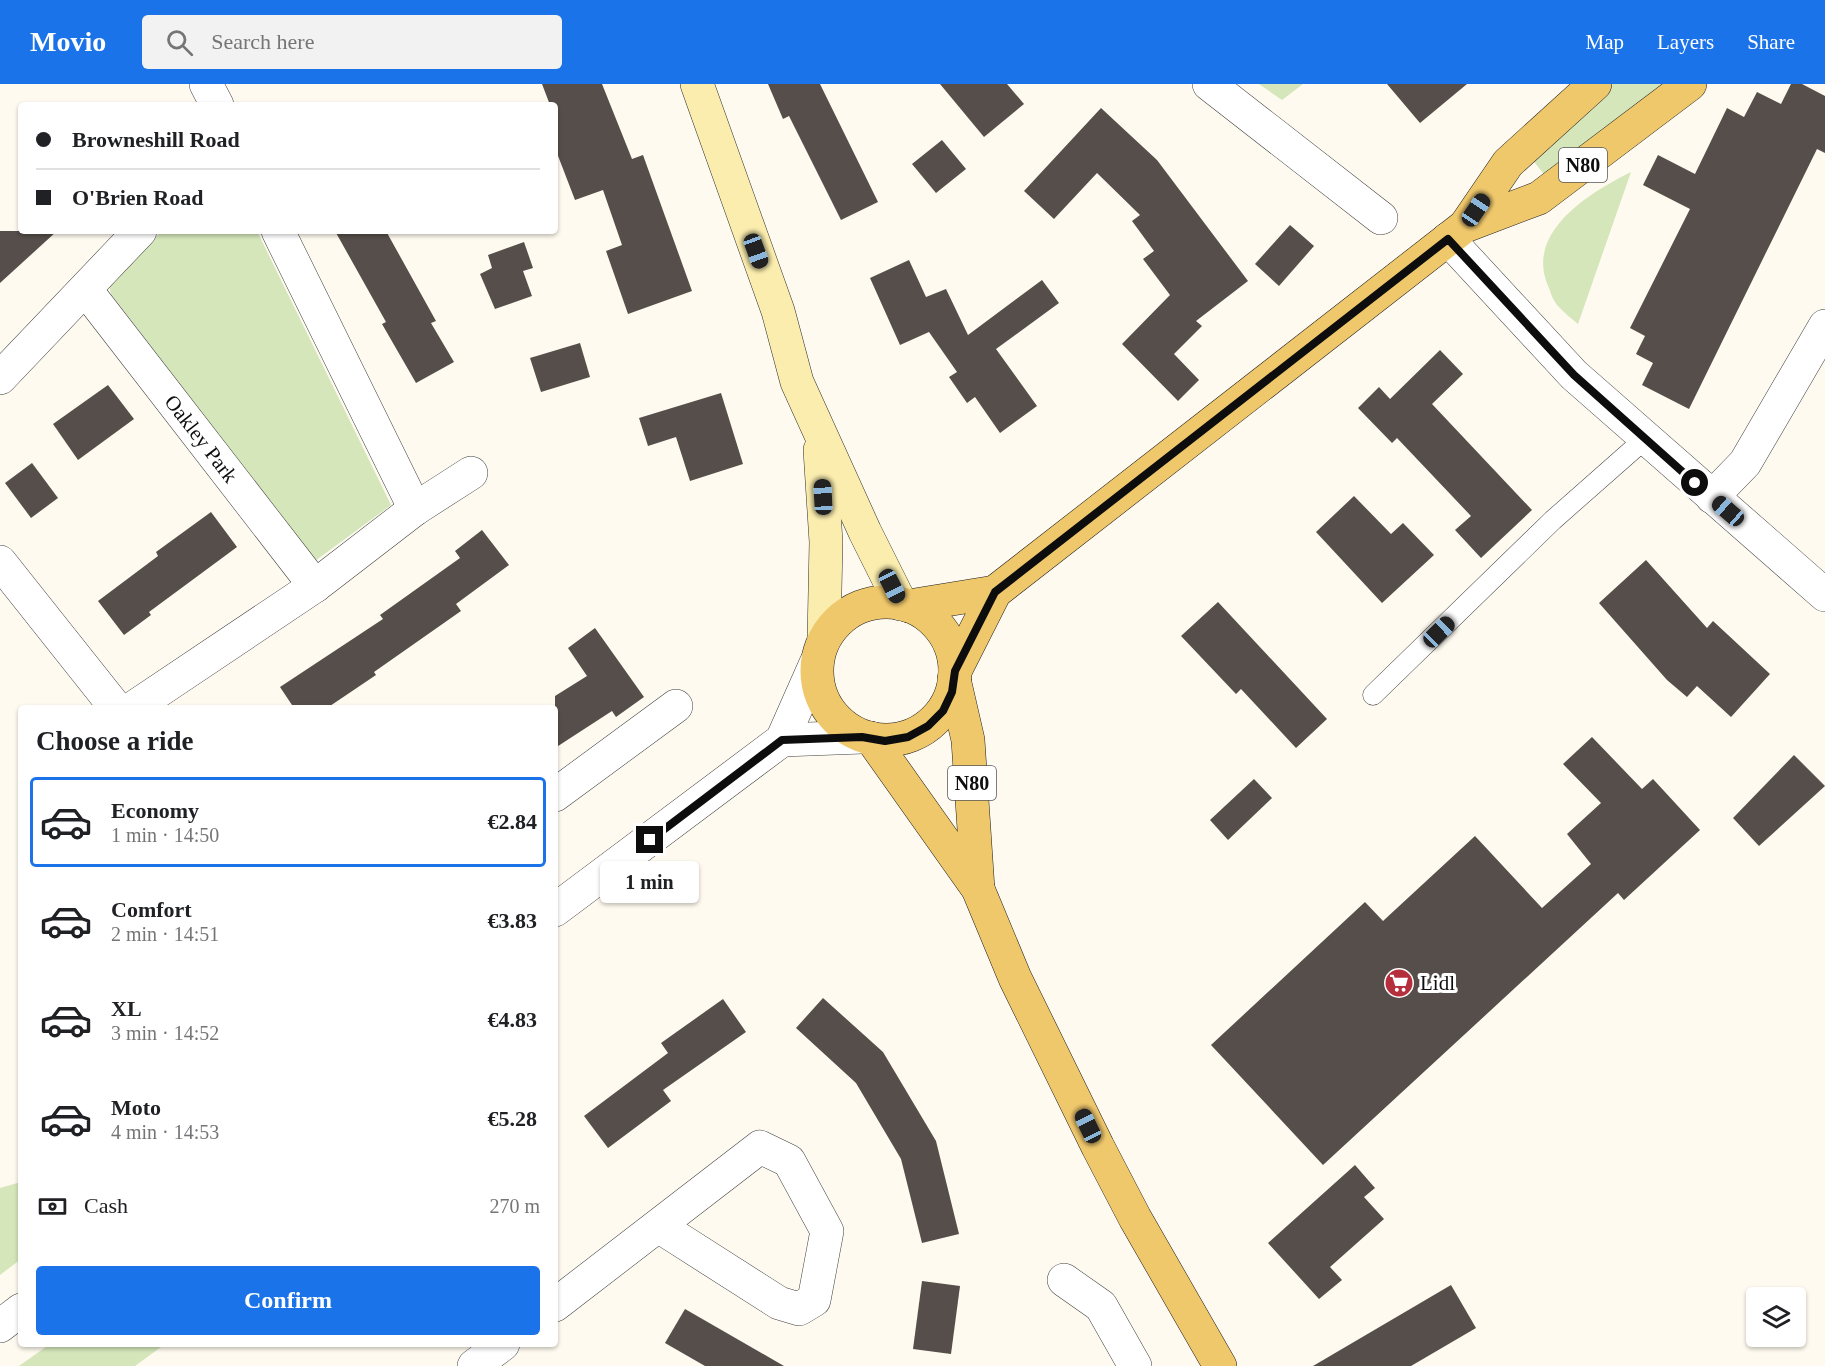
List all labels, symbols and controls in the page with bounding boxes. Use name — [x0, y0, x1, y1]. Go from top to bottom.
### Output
search box — [142, 15, 562, 69]
text: Movio — [30, 26, 106, 57]
icon: search — [163, 26, 196, 59]
text: Search here — [211, 29, 314, 54]
text: Map — [1586, 30, 1624, 54]
text: Layers — [1657, 30, 1714, 54]
text: Share — [1747, 30, 1795, 54]
text: Browneshill Road — [72, 127, 240, 152]
road number: N80 — [1559, 148, 1607, 182]
text: O'Brien Road — [72, 185, 203, 210]
car — [1458, 190, 1494, 230]
car — [741, 231, 771, 271]
street label: Oakley Park — [160, 390, 243, 488]
route start — [1681, 469, 1708, 496]
car — [813, 479, 833, 515]
car — [1709, 492, 1747, 530]
car — [876, 566, 908, 606]
car — [1420, 613, 1458, 651]
text: Choose a ride — [36, 726, 194, 756]
road number: N80 — [948, 766, 996, 800]
icon: car — [39, 795, 93, 849]
text: Economy — [111, 798, 199, 823]
text: €2.84 — [488, 809, 537, 834]
text: 1 min · 14:50 — [111, 824, 219, 846]
route end — [636, 826, 663, 853]
callout: 1 min — [600, 861, 700, 903]
text: 1 min — [625, 871, 674, 893]
icon: car — [39, 894, 93, 948]
text: Comfort — [111, 897, 192, 922]
text: €3.83 — [488, 908, 537, 933]
text: 2 min · 14:51 — [111, 923, 219, 945]
supermarket icon: Lidl — [1383, 967, 1415, 999]
place label: Lidl — [1420, 971, 1455, 995]
icon: car — [39, 993, 93, 1047]
text: XL — [111, 996, 142, 1021]
text: €4.83 — [488, 1007, 537, 1032]
text: 3 min · 14:52 — [111, 1022, 219, 1044]
icon: car — [39, 1092, 93, 1146]
text: Moto — [111, 1095, 161, 1120]
text: €5.28 — [488, 1106, 537, 1131]
car — [1072, 1106, 1104, 1146]
text: 4 min · 14:53 — [111, 1121, 219, 1143]
icon: cash — [36, 1190, 69, 1223]
text: Cash — [84, 1193, 128, 1218]
text: 270 m — [489, 1195, 540, 1217]
button: Confirm — [36, 1266, 540, 1335]
map controls — [1746, 1287, 1806, 1347]
button: layers — [1746, 1287, 1806, 1347]

